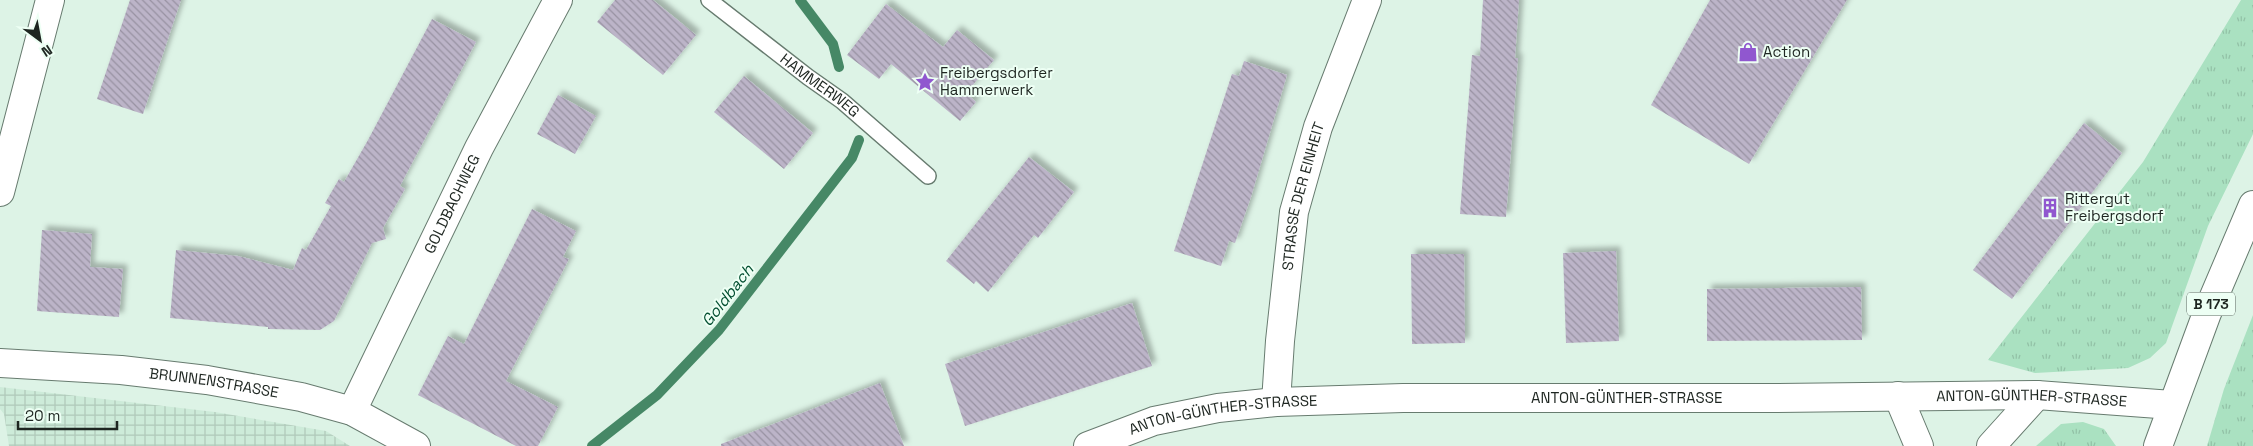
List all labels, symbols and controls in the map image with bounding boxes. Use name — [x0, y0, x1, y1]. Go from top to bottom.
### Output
north arrow — [15, 15, 65, 65]
text: N — [38, 41, 56, 61]
shop icon: Action — [1737, 41, 1759, 63]
place label: Action — [1763, 42, 1810, 61]
street label: HAMMERWEG — [777, 49, 864, 121]
place label: Freibergsdorfer Hammerwerk — [940, 63, 1053, 99]
place icon: Freibergsdorfer Hammerwerk — [914, 71, 936, 93]
street label: STRASSE DER EINHEIT — [1278, 119, 1328, 271]
street label: GOLDBACHWEG — [420, 151, 484, 256]
place label: Rittergut Freibergsdorf — [2065, 189, 2164, 225]
building icon: Rittergut Freibergsdorf — [2039, 197, 2061, 219]
water label: Goldbach — [697, 259, 759, 331]
road number: B 173 — [2187, 292, 2235, 316]
street label: BRUNNENSTRASSE — [148, 363, 280, 402]
street label: ANTON-GÜNTHER-STRASSE — [1936, 385, 2128, 411]
street label: ANTON-GÜNTHER-STRASSE — [1531, 388, 1722, 407]
street label: ANTON-GÜNTHER-STRASSE — [1126, 391, 1318, 439]
scale bar — [18, 398, 116, 430]
text: 20 m — [25, 406, 60, 425]

